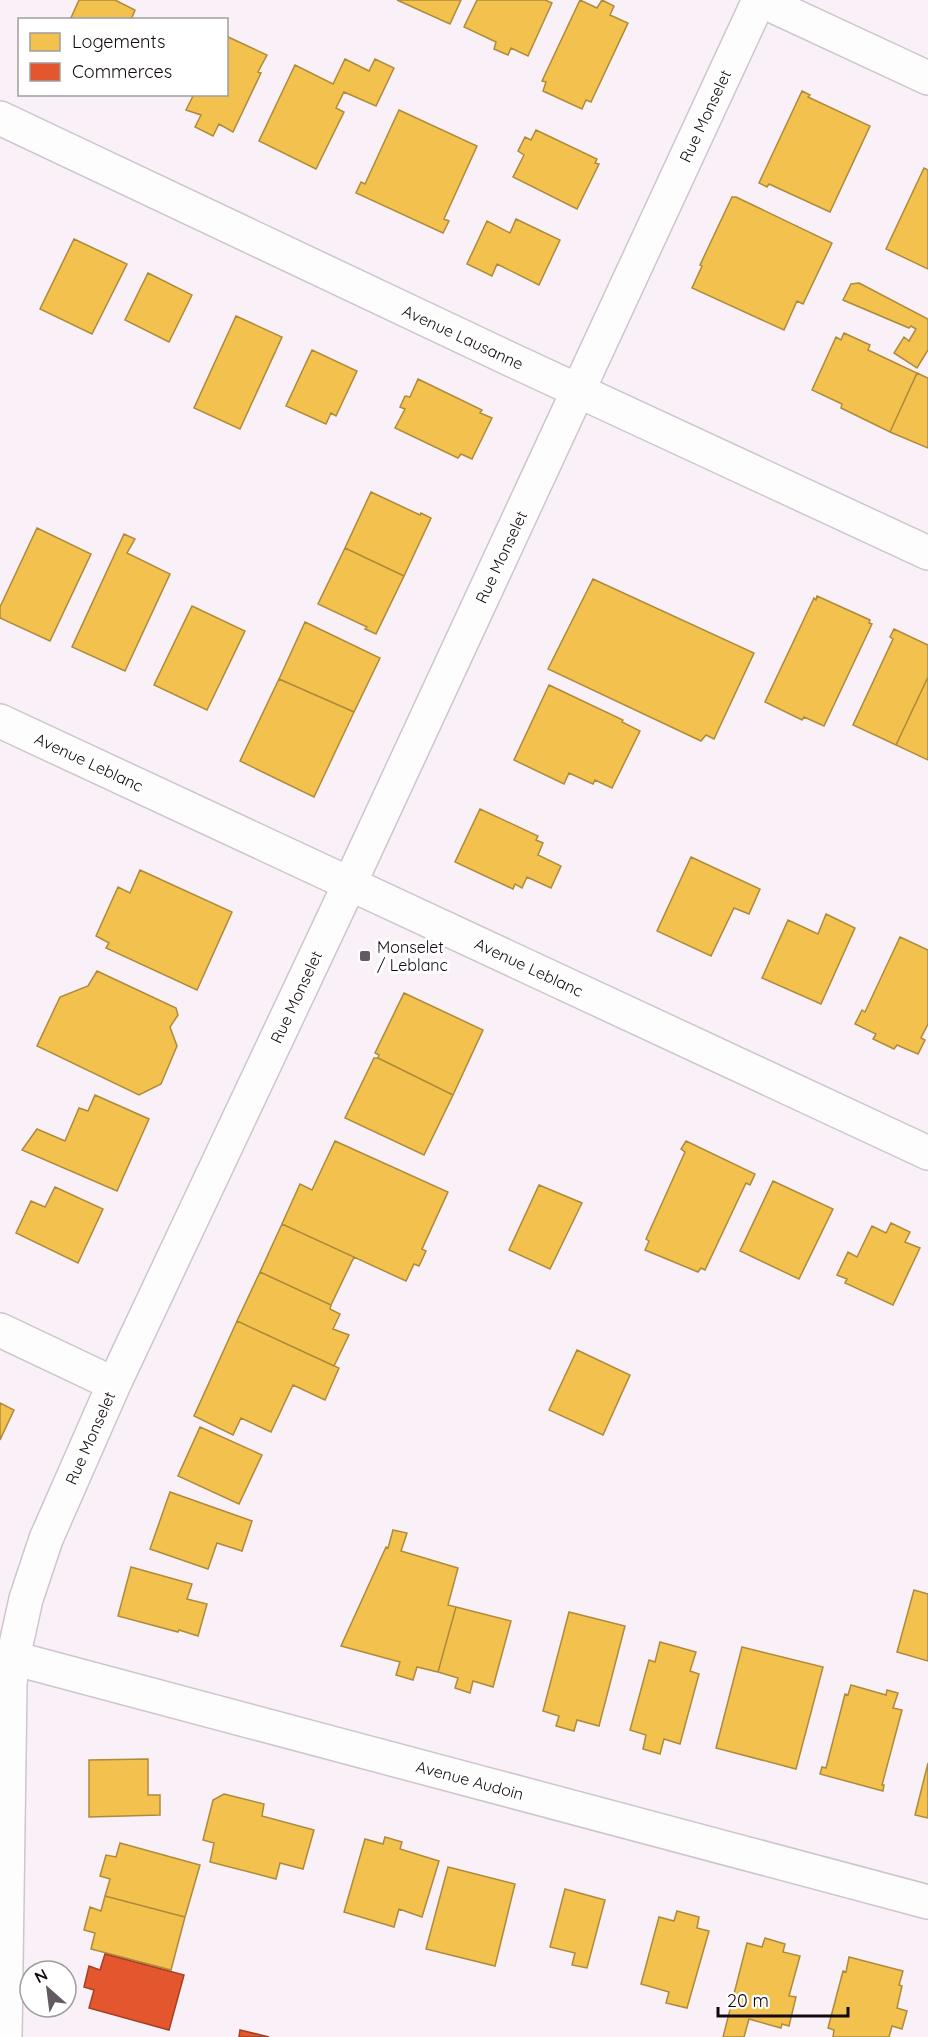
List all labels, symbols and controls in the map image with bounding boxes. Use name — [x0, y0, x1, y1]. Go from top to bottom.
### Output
legend — [18, 18, 228, 96]
text: Logements — [72, 30, 165, 53]
text: Commerces — [72, 60, 172, 83]
street label: Rue Monselet — [675, 67, 735, 165]
street label: Avenue Lausanne — [399, 300, 527, 374]
street label: Rue Monselet — [471, 508, 531, 606]
street label: Avenue Leblanc — [32, 728, 146, 796]
street label: Avenue Leblanc — [472, 933, 586, 1001]
place label: Monselet / Leblanc — [377, 937, 448, 975]
street label: Rue Monselet — [266, 948, 326, 1046]
marker: Monselet / Leblanc — [358, 949, 372, 963]
street label: Rue Monselet — [61, 1388, 119, 1488]
street label: Avenue Audoin — [414, 1756, 526, 1804]
north arrow — [18, 1959, 78, 2019]
text: N — [31, 1964, 51, 1987]
scale bar — [718, 1980, 848, 2018]
text: 20 m — [727, 1989, 769, 2012]

